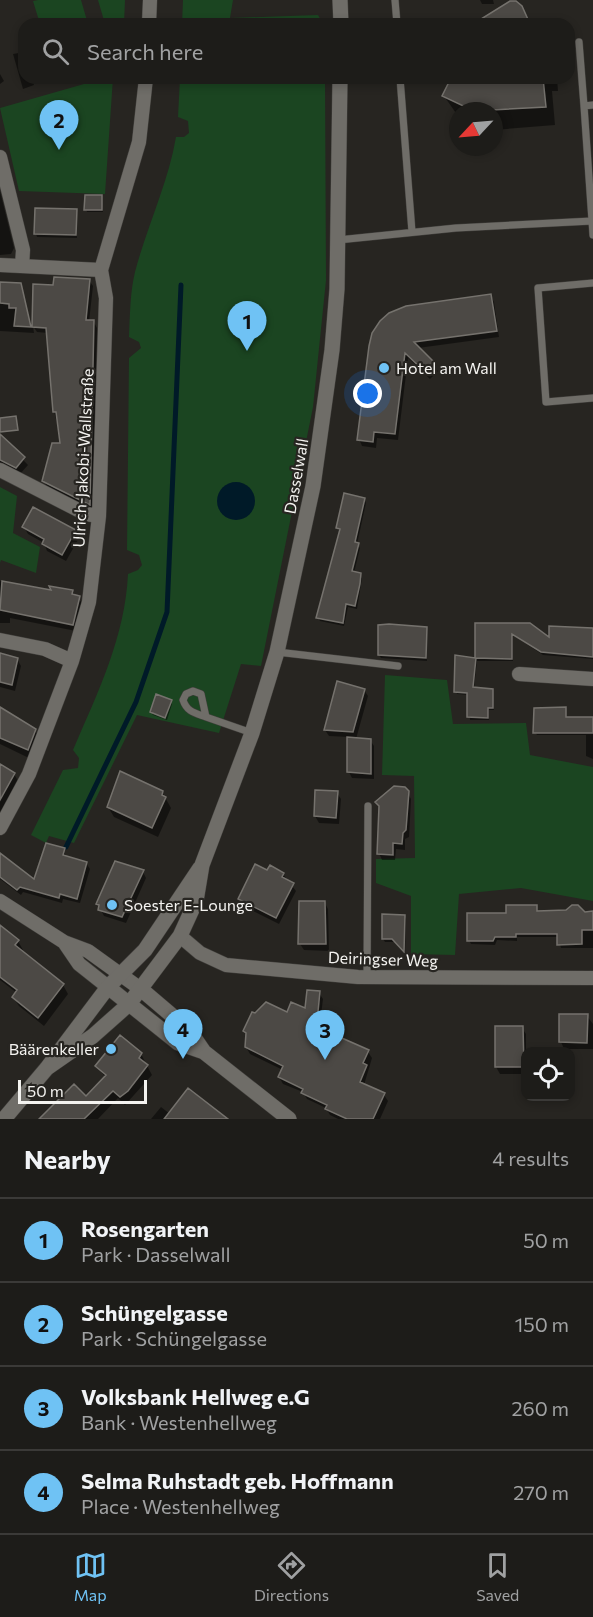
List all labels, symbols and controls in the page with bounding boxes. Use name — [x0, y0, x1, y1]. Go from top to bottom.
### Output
search box — [18, 18, 575, 84]
icon: search — [39, 35, 72, 68]
text: Search here — [87, 38, 203, 65]
pin: 2 — [40, 100, 78, 150]
north arrow — [449, 102, 503, 156]
pin: 1 — [228, 302, 266, 351]
place label: Hotel am Wall — [396, 358, 497, 377]
marker: Hotel am Wall — [377, 361, 391, 375]
street label: Ulrich-Jakobi-Wallstraße — [68, 368, 97, 548]
your location — [353, 379, 382, 408]
street label: Dasselwall — [280, 437, 311, 515]
place label: Soester E-Lounge — [124, 895, 253, 914]
marker: Soester E-Lounge — [105, 898, 119, 912]
street label: Deiringser Weg — [328, 947, 439, 970]
pin: 4 — [164, 1010, 202, 1059]
pin: 3 — [306, 1010, 344, 1060]
place label: Bäärenkeller — [9, 1039, 100, 1058]
marker: Bäärenkeller — [104, 1042, 118, 1056]
map controls — [521, 1047, 575, 1101]
button: locate — [521, 1047, 575, 1101]
scale bar — [18, 1077, 147, 1104]
text: 50 m — [27, 1081, 64, 1100]
text: Nearby — [24, 1143, 111, 1174]
text: 4 results — [492, 1146, 569, 1170]
text: Rosengarten — [81, 1215, 209, 1242]
text: 1 — [39, 1228, 48, 1252]
text: 50 m — [523, 1228, 569, 1252]
text: Park · Dasselwall — [81, 1242, 231, 1266]
text: Schüngelgasse — [81, 1299, 228, 1326]
text: 2 — [38, 1312, 49, 1336]
text: 150 m — [515, 1312, 569, 1336]
text: Park · Schüngelgasse — [81, 1326, 267, 1350]
text: Volksbank Hellweg e.G — [81, 1383, 310, 1410]
text: 3 — [38, 1396, 49, 1420]
text: 260 m — [511, 1396, 569, 1420]
text: Bank · Westenhellweg — [81, 1410, 277, 1434]
text: Selma Ruhstadt geb. Hoffmann — [81, 1467, 394, 1494]
text: 4 — [37, 1480, 50, 1504]
text: 270 m — [513, 1480, 569, 1504]
text: Place · Westenhellweg — [81, 1494, 280, 1518]
tab: Map — [74, 1549, 107, 1604]
tab: Directions — [254, 1549, 329, 1604]
tab: Saved — [476, 1549, 519, 1604]

